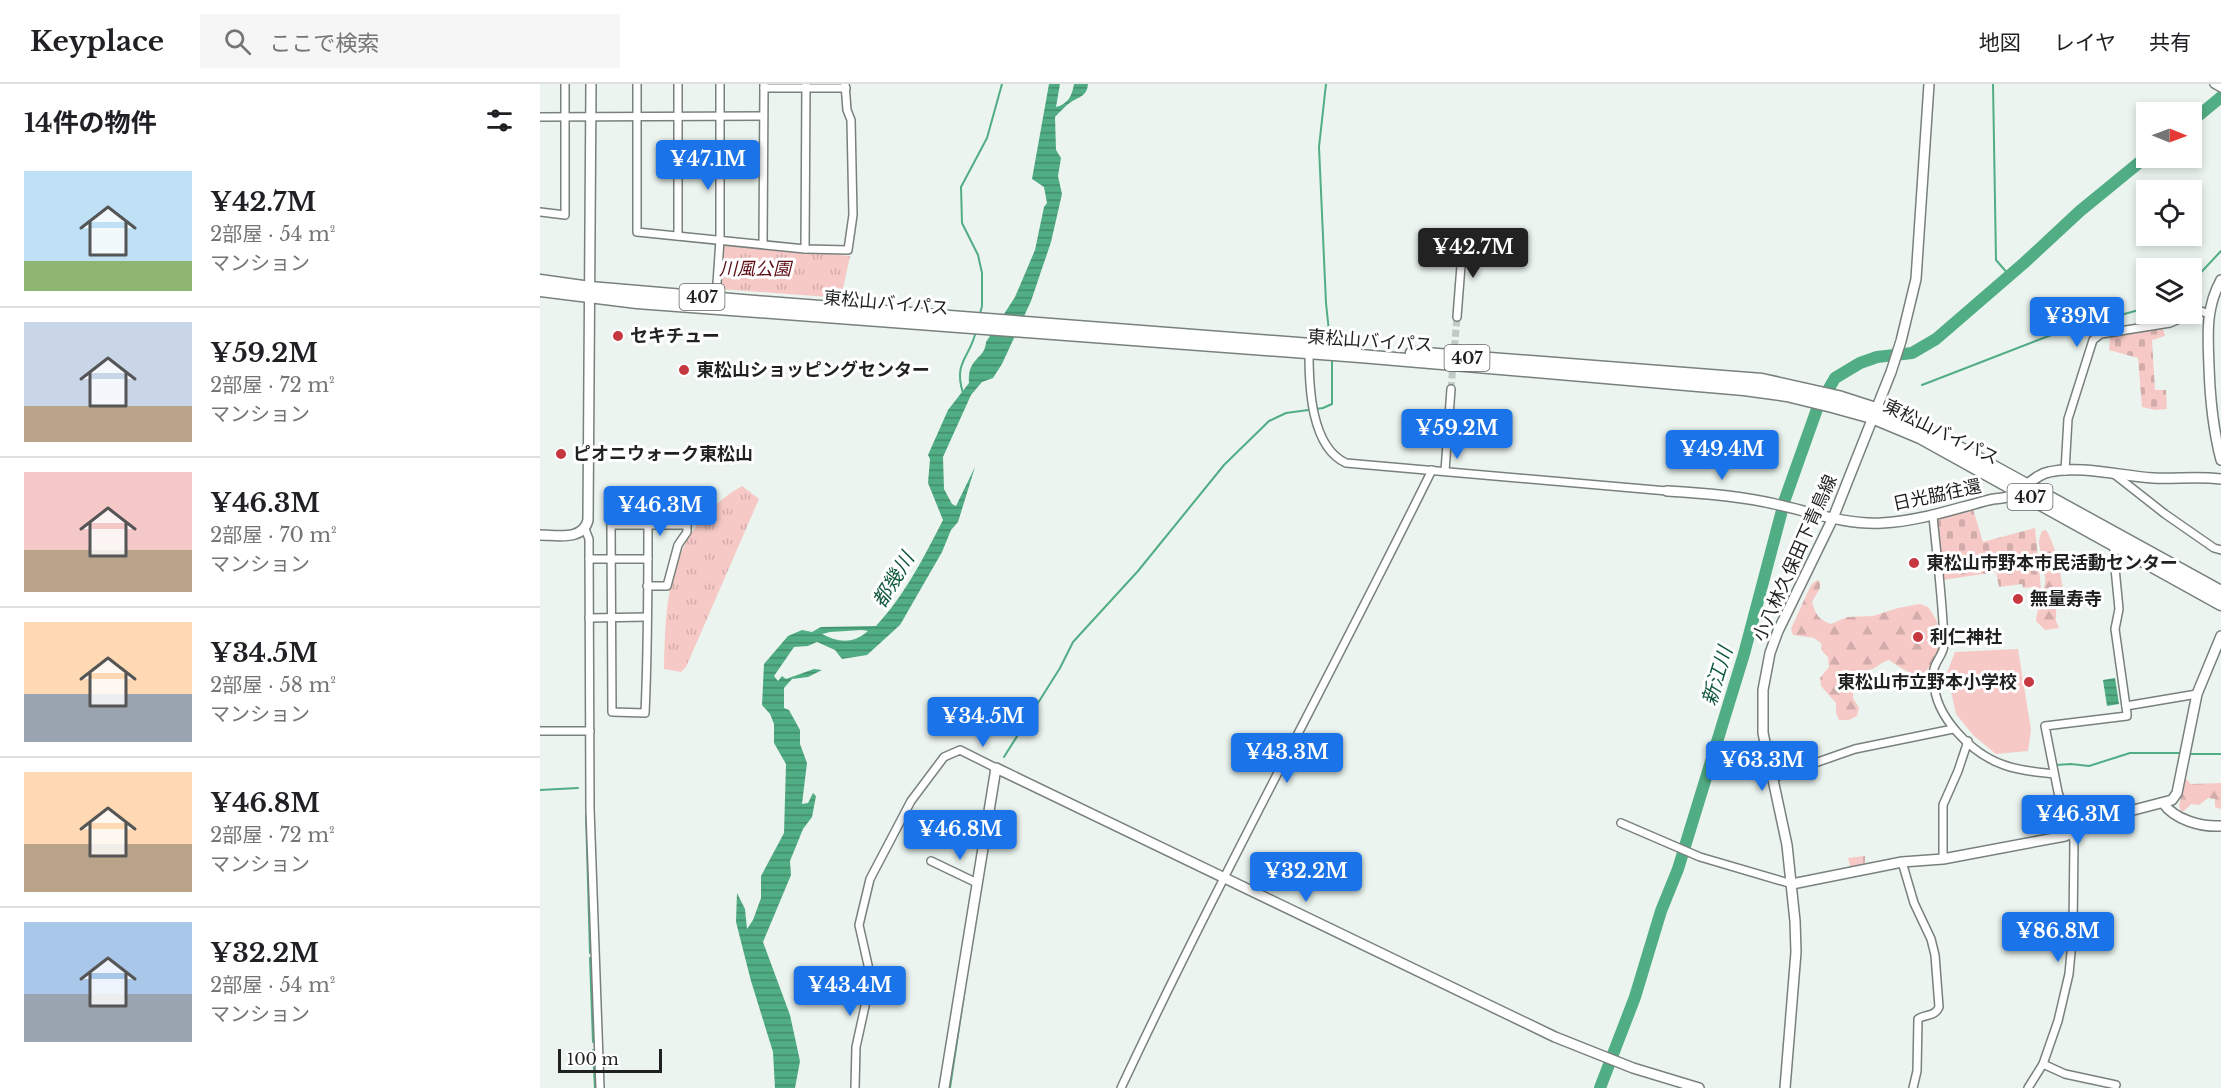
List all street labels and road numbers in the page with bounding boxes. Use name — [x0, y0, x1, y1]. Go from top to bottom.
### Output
road number: 407 — [680, 284, 724, 310]
street label: 東松山バイパス — [822, 287, 950, 319]
street label: 東松山バイパス — [1307, 326, 1433, 356]
road number: 407 — [1444, 345, 1490, 371]
street label: 東松山バイパス — [1880, 395, 2002, 469]
street label: 小八林久保田下青鳥線 — [1748, 471, 1842, 645]
street label: 日光脇往還 — [1891, 475, 1983, 515]
road number: 407 — [2008, 484, 2052, 510]

